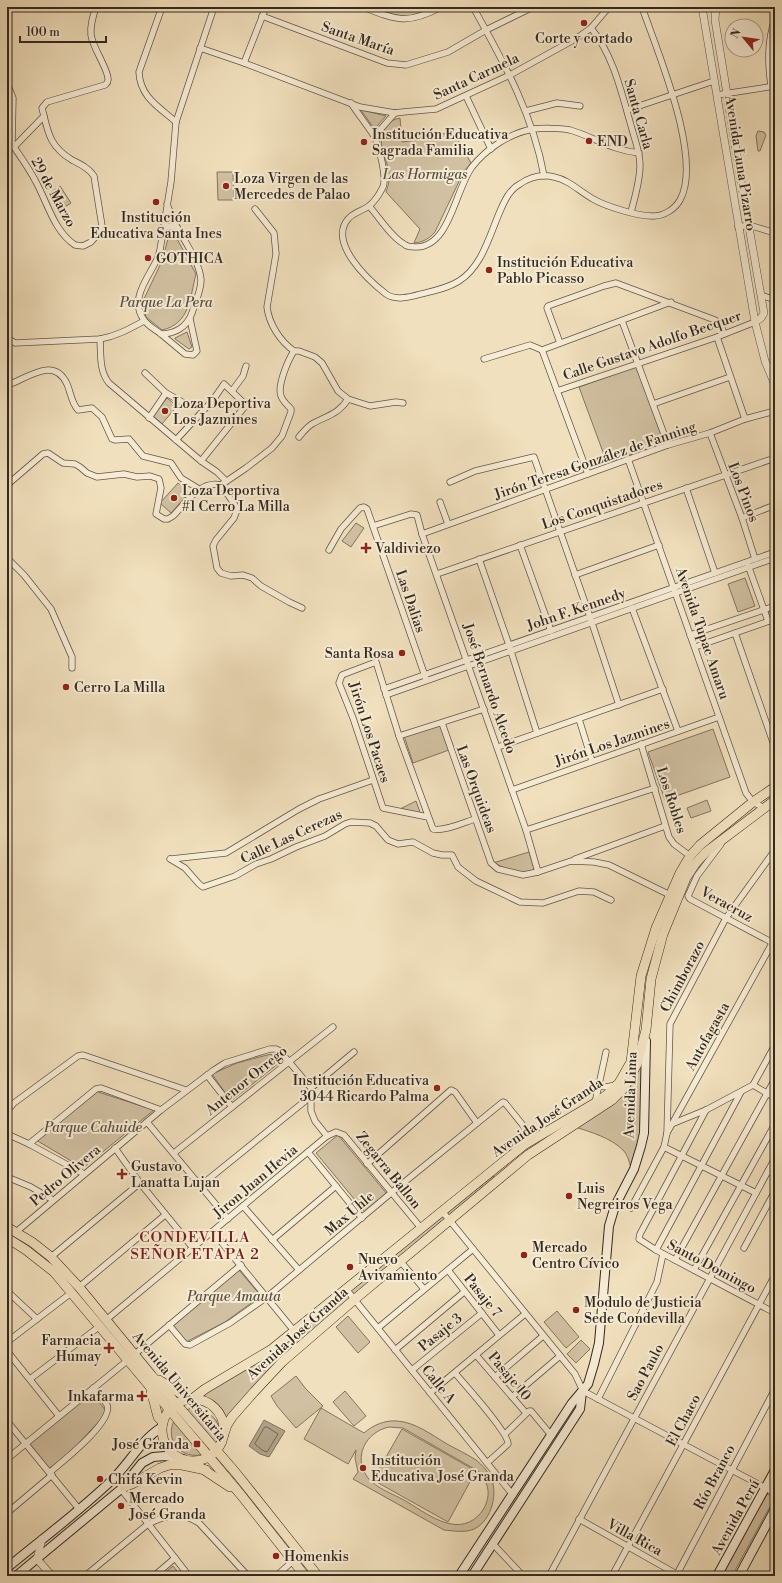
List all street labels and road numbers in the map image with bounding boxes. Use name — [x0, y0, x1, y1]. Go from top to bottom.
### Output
street label: Santa María — [319, 18, 397, 60]
street label: Santa Carmela — [431, 49, 523, 105]
street label: Santa Carla — [619, 77, 657, 152]
street label: Avenida Luna Pizarro — [720, 93, 760, 232]
street label: 29 de Marzo — [27, 154, 80, 231]
street label: Calle Gustavo Adolfo Becquer — [561, 307, 744, 385]
street label: Jirón Teresa González de Fanning — [491, 418, 699, 504]
street label: Los Pinos — [723, 460, 763, 525]
street label: Los Conquistadores — [539, 476, 665, 534]
street label: Avenida Tupac Amaru — [671, 564, 733, 702]
street label: Las Dalias — [391, 568, 429, 635]
street label: John F. Kennedy — [524, 585, 628, 636]
street label: José Bernardo Alcedo — [458, 620, 520, 756]
street label: Jirón Los Pacaes — [344, 678, 394, 785]
street label: Jirón Los Jazmines — [552, 715, 672, 771]
street label: Las Orquideas — [452, 743, 500, 836]
street label: Los Robles — [652, 765, 690, 836]
street label: Calle Las Cerezas — [238, 806, 345, 868]
street label: Veracruz — [696, 883, 756, 927]
street label: Chimborazo — [657, 938, 709, 1015]
street label: Antofagasta — [681, 998, 734, 1075]
street label: Antenor Orrego — [201, 1042, 291, 1120]
street label: Avenida Lima — [620, 1050, 642, 1140]
street label: Avenida José Granda — [488, 1073, 607, 1162]
street label: Zegarra Ballon — [352, 1128, 425, 1213]
street label: Pedro Olivera — [27, 1140, 105, 1211]
street label: Jiron Juan Hevia — [209, 1140, 302, 1223]
street label: Max Uhle — [321, 1188, 378, 1240]
street label: Santo Domingo — [664, 1236, 759, 1298]
street label: Pasaje 7 — [459, 1270, 505, 1321]
street label: Avenida José Granda — [242, 1283, 353, 1385]
street label: Pasaje 3 — [415, 1309, 466, 1356]
street label: Avenida Universitaria — [128, 1327, 231, 1446]
street label: Sao Paulo — [623, 1341, 668, 1404]
street label: Pasaje 10 — [484, 1348, 535, 1405]
street label: Calle A — [417, 1362, 459, 1408]
street label: El Chaco — [663, 1391, 705, 1450]
street label: Río Branco — [690, 1442, 740, 1513]
street label: Avenida Perú — [707, 1476, 764, 1559]
street label: Villa Rica — [603, 1515, 666, 1561]

